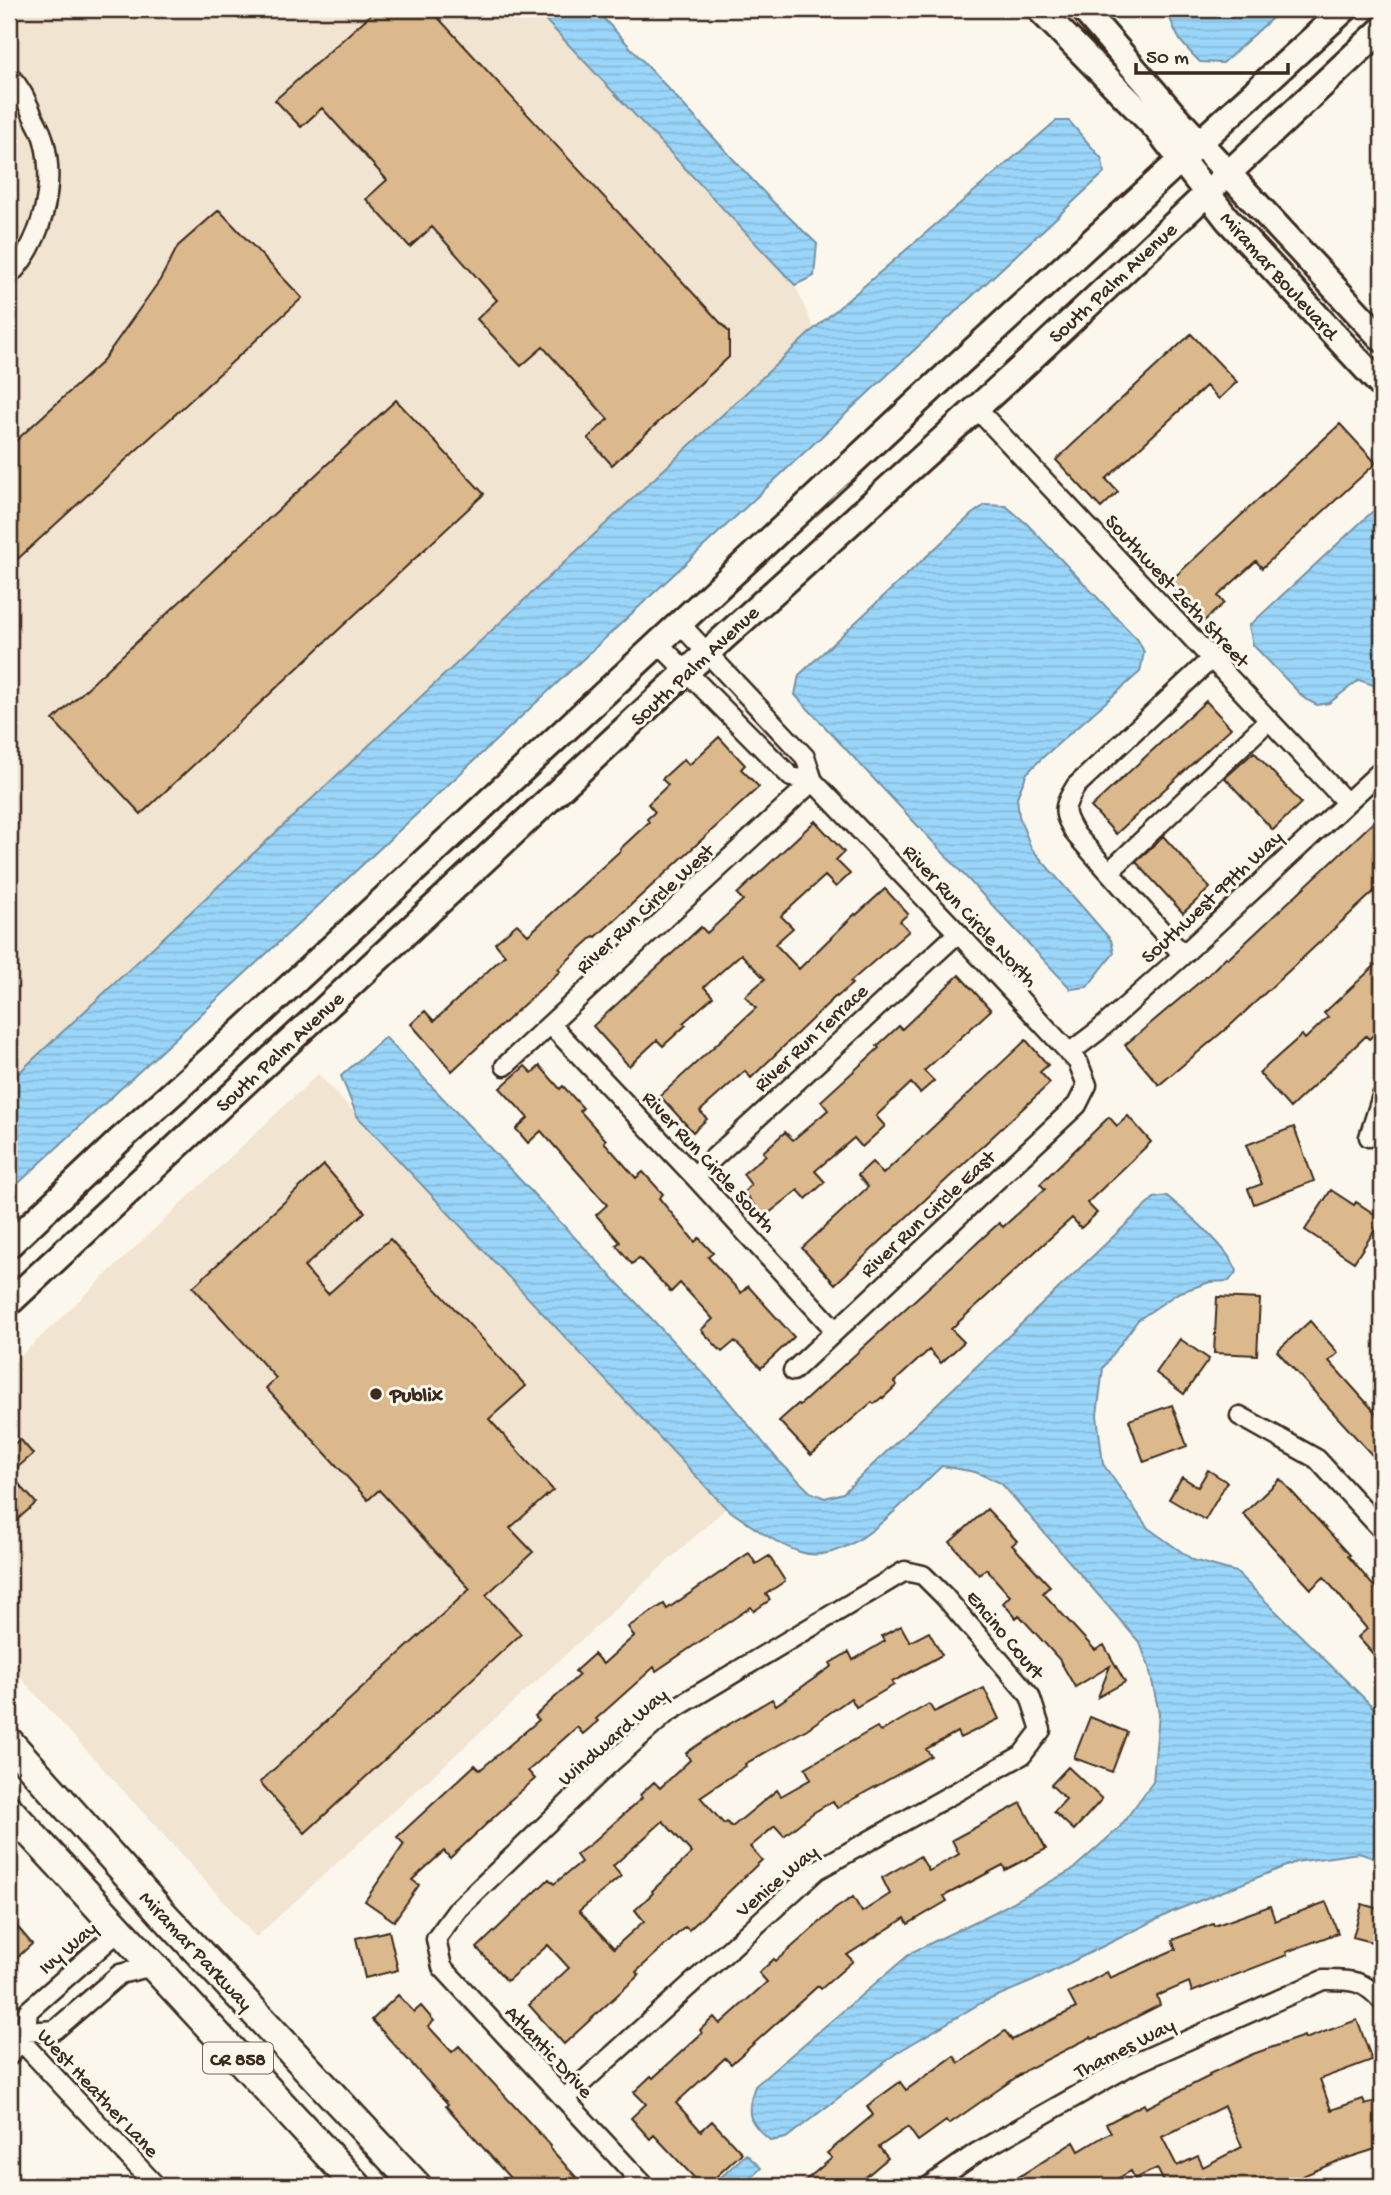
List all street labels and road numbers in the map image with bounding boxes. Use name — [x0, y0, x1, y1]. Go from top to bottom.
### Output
street label: Miramar Boulevard — [1213, 208, 1343, 348]
street label: South Palm Avenue — [1045, 218, 1185, 350]
street label: Southwest 26th Street — [1098, 511, 1255, 676]
street label: South Palm Avenue — [627, 601, 767, 733]
street label: Southwest 99th Way — [1137, 827, 1289, 971]
street label: River Run Circle West — [572, 838, 722, 981]
street label: River Run Circle North — [896, 841, 1041, 994]
street label: River Run Terrace — [750, 979, 876, 1099]
street label: South Palm Avenue — [212, 987, 352, 1119]
street label: River Run Circle South — [635, 1087, 780, 1240]
street label: River Run Circle East — [857, 1145, 1004, 1285]
street label: Encino Court — [959, 1587, 1049, 1688]
street label: Windward Way — [554, 1684, 674, 1793]
street label: Venice Way — [731, 1841, 825, 1925]
street label: Miramar Parkway — [132, 1887, 257, 2018]
street label: Ivy Way — [35, 1917, 104, 1982]
street label: Atlantic Drive — [498, 2002, 598, 2106]
street label: Thames Way — [1070, 2014, 1180, 2087]
street label: West Heather Lane — [30, 2025, 164, 2165]
road number: CR 858 — [203, 2042, 273, 2074]

